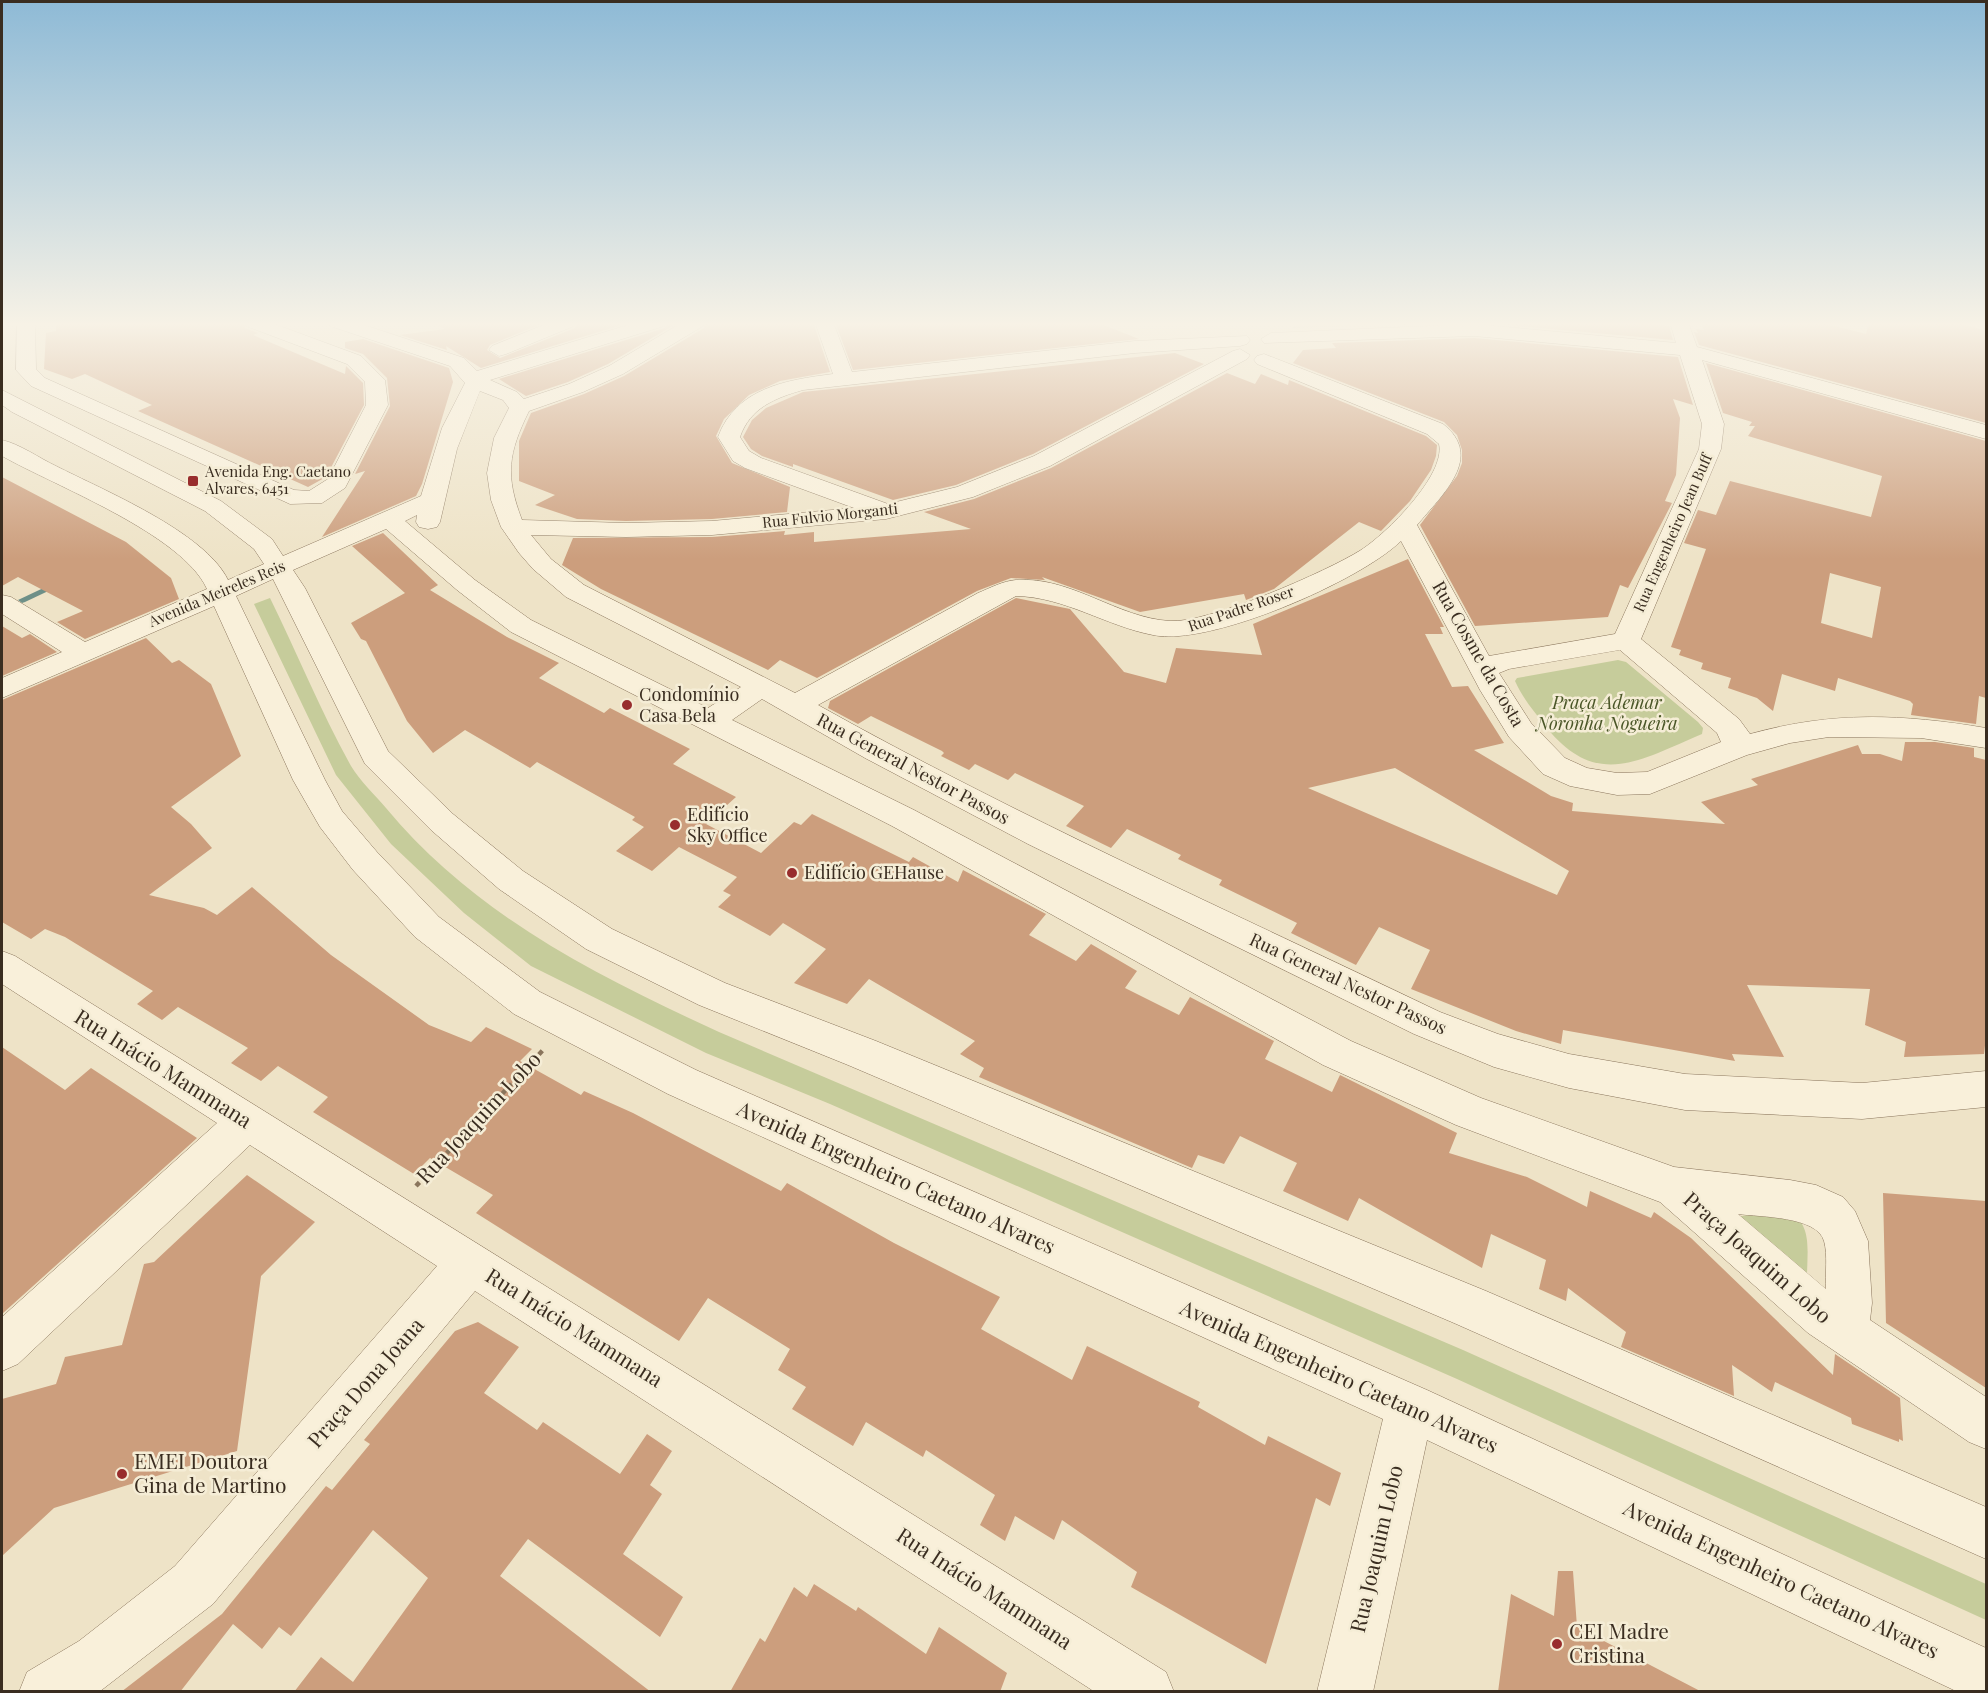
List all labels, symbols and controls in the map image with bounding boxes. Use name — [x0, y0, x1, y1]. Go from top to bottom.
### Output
street label: Rua Engenheiro Jean Buff — [1628, 449, 1717, 615]
place label: Avenida Eng. Caetano Alvares, 6451 — [204, 461, 351, 498]
marker: Avenida Eng. Caetano Alvares, 6451 — [186, 474, 200, 488]
street label: Rua Fulvio Morganti — [761, 498, 899, 532]
street label: Avenida Meireles Reis — [144, 555, 288, 631]
street label: Rua Cosme da Costa — [1427, 576, 1530, 731]
street label: Rua Padre Roser — [1185, 580, 1297, 636]
place label: Condomínio Casa Bela — [639, 682, 740, 727]
park label: Praça Ademar Noronha Nogueira — [1534, 690, 1678, 735]
marker: Condomínio Casa Bela — [620, 698, 634, 712]
street label: Rua General Nestor Passos — [813, 707, 1014, 829]
place label: Edifício Sky Office — [687, 802, 768, 847]
marker: Edifício Sky Office — [668, 818, 682, 832]
place label: Edifício GEHause — [804, 860, 944, 884]
marker: Edifício GEHause — [785, 866, 799, 880]
street label: Rua General Nestor Passos — [1246, 927, 1451, 1039]
street label: Rua Inácio Mammana — [70, 1001, 258, 1133]
street label: Rua Joaquim Lobo — [409, 1045, 546, 1189]
street label: Avenida Engenheiro Caetano Alvares — [733, 1093, 1060, 1259]
street label: Praça Joaquim Lobo — [1678, 1184, 1838, 1329]
street label: Rua Inácio Mammana — [481, 1260, 669, 1392]
street label: Avenida Engenheiro Caetano Alvares — [1176, 1292, 1503, 1458]
street label: Praça Dona Joana — [300, 1310, 429, 1453]
place label: EMEI Doutora Gina de Martino — [134, 1446, 287, 1498]
street label: Rua Joaquim Lobo — [1342, 1462, 1408, 1635]
marker: EMEI Doutora Gina de Martino — [115, 1467, 129, 1481]
street label: Avenida Engenheiro Caetano Alvares — [1619, 1492, 1944, 1664]
street label: Rua Inácio Mammana — [892, 1520, 1079, 1655]
place label: CEI Madre Cristina — [1569, 1616, 1669, 1668]
marker: CEI Madre Cristina — [1550, 1637, 1564, 1651]

